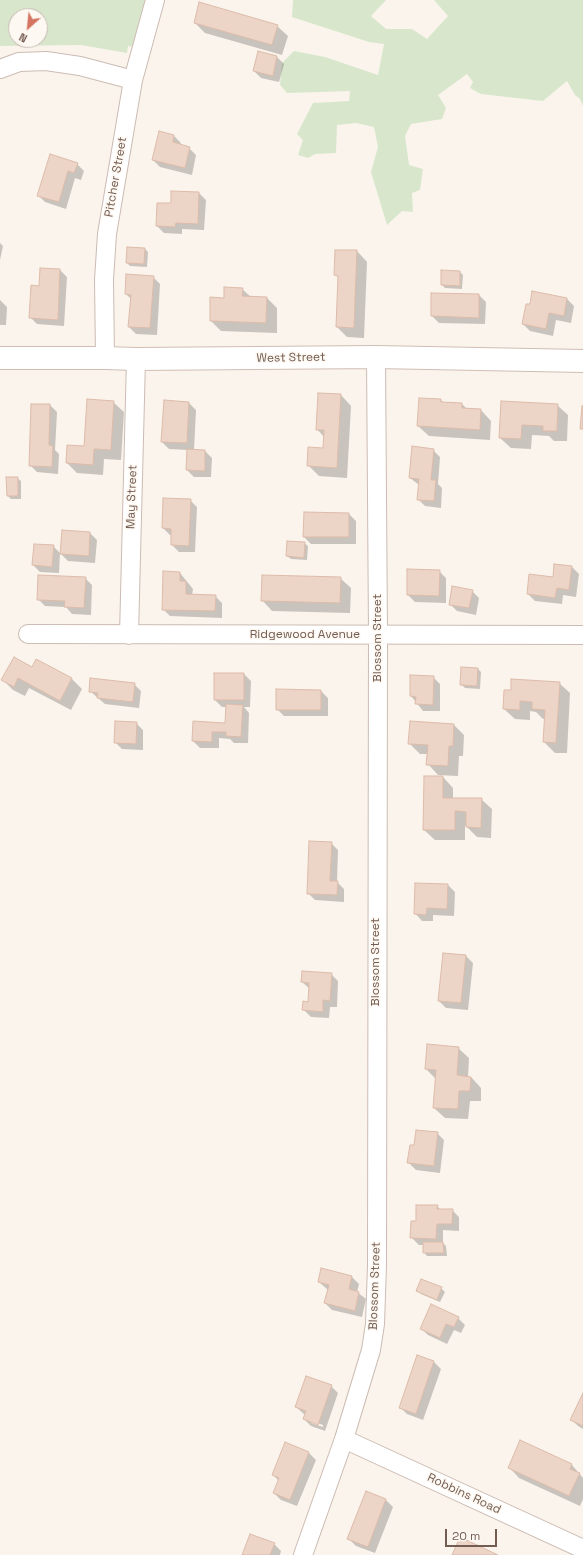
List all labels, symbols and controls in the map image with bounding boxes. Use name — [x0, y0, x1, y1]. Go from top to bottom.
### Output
north arrow — [8, 8, 48, 48]
text: N — [17, 30, 29, 46]
street label: Pitcher Street — [102, 136, 130, 218]
street label: West Street — [256, 350, 326, 366]
street label: May Street — [124, 465, 140, 529]
street label: Blossom Street — [371, 594, 385, 682]
street label: Ridgewood Avenue — [250, 628, 360, 642]
street label: Blossom Street — [369, 918, 383, 1006]
street label: Blossom Street — [366, 1242, 384, 1330]
street label: Robbins Road — [425, 1471, 503, 1517]
scale bar — [447, 1521, 499, 1547]
text: 20 m — [452, 1528, 480, 1544]

